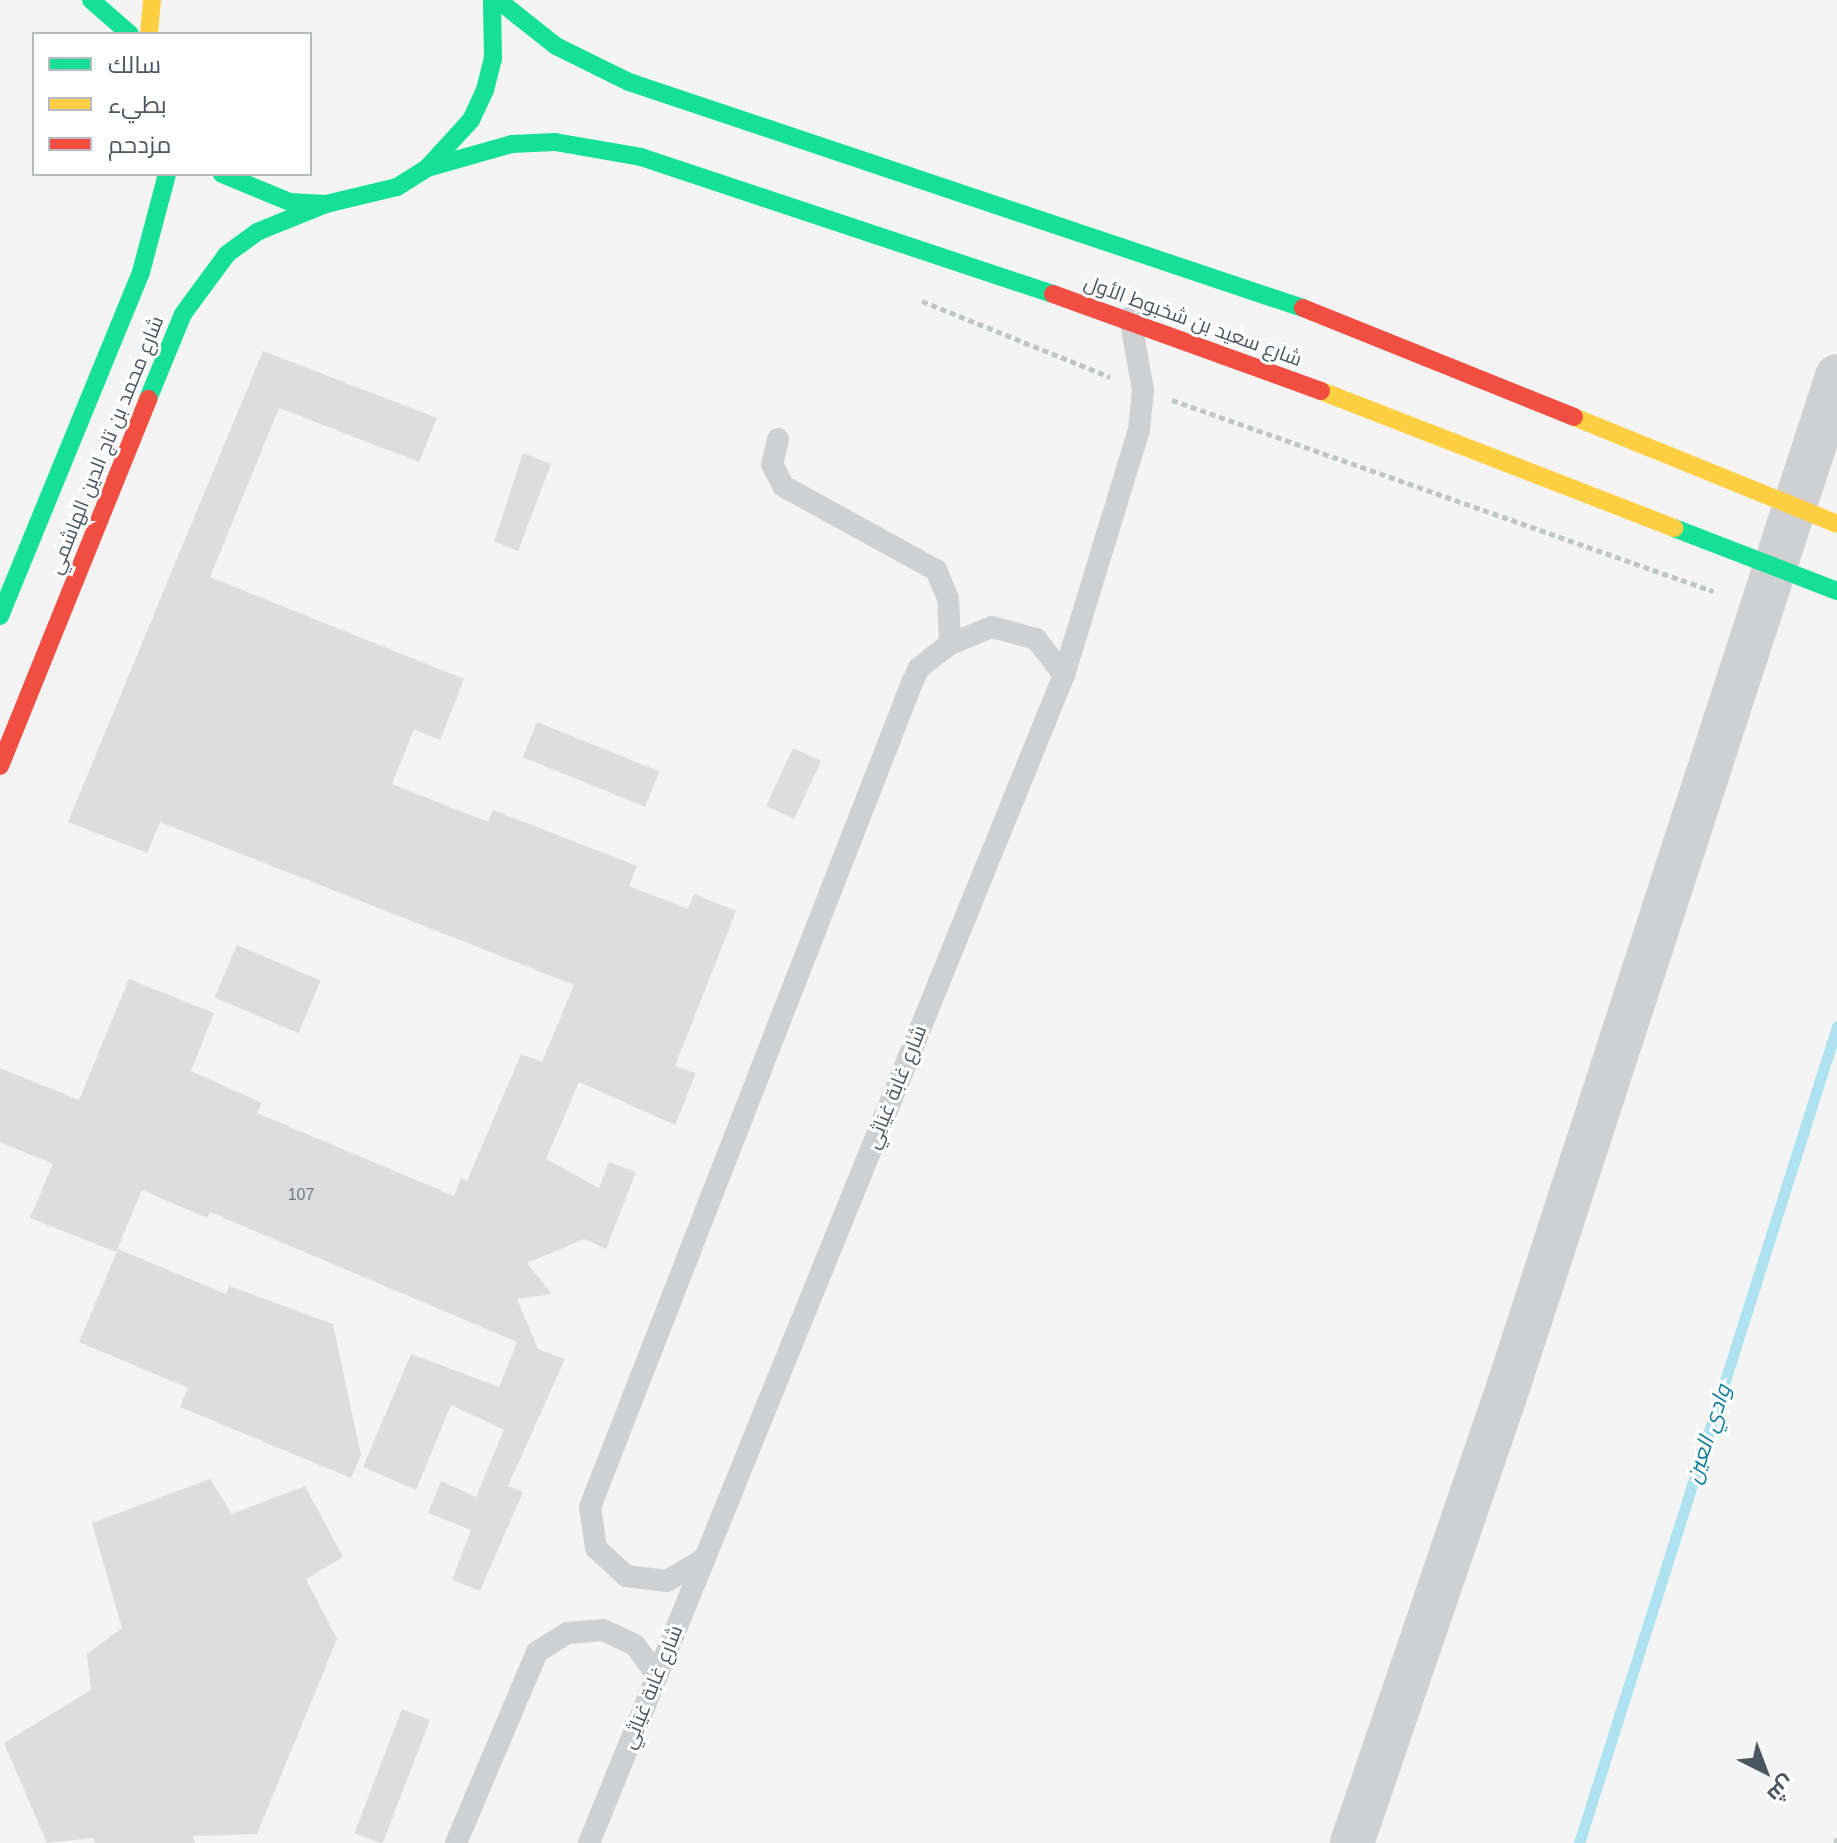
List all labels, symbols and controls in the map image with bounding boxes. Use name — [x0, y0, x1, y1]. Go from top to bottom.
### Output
legend — [32, 32, 312, 176]
text: سالك — [108, 51, 161, 78]
text: بطيء — [108, 91, 167, 118]
text: مزدحم — [108, 131, 171, 158]
street label: شارع سعيد بن شخبوط الأول — [1081, 270, 1305, 372]
street label: شارع محمد بن تاج الدين الهاشمي — [43, 312, 169, 578]
street label: شارع غابة غيَاثِي — [860, 1022, 932, 1152]
house number: 107 — [288, 1185, 314, 1205]
water label: وادي العين — [1680, 1381, 1736, 1487]
street label: شارع غابة غيَاثِي — [616, 1622, 688, 1752]
north arrow — [1725, 1731, 1805, 1811]
text: ش — [1763, 1770, 1800, 1808]

